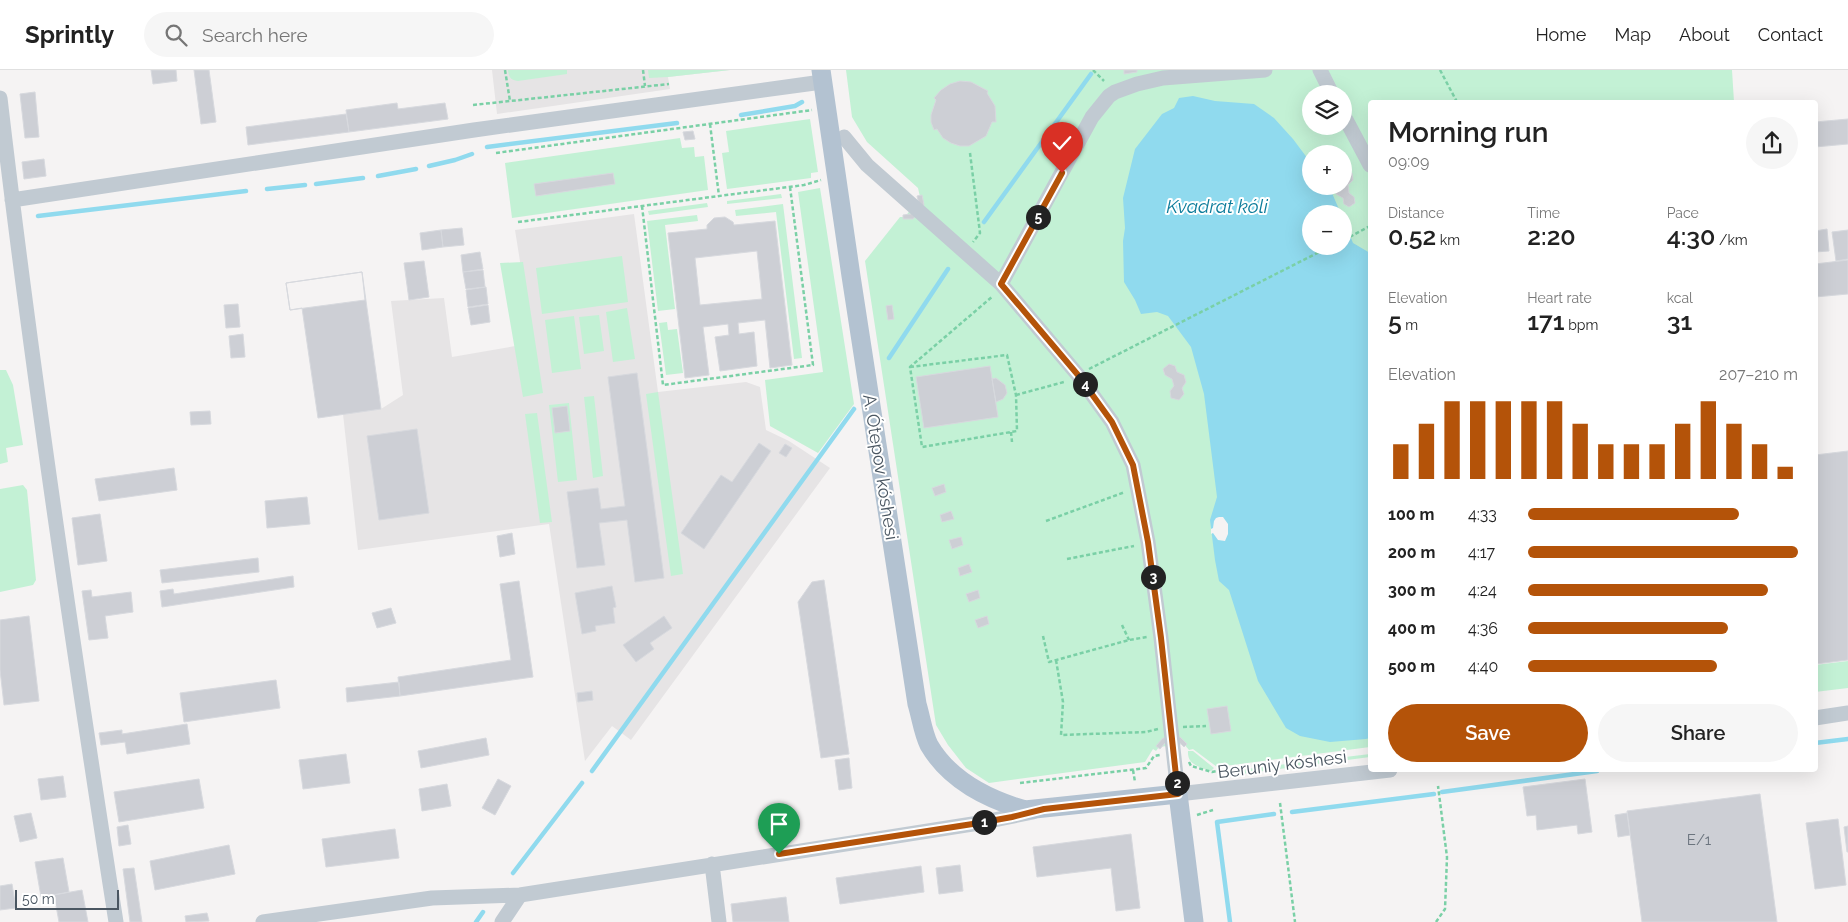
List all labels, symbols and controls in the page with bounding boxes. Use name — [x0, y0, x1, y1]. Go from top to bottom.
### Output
search box — [144, 12, 494, 57]
text: Sprintly — [25, 20, 114, 49]
icon: search — [162, 21, 190, 49]
text: Search here — [202, 24, 308, 46]
text: Home — [1535, 24, 1586, 45]
text: Map — [1614, 24, 1651, 45]
text: About — [1679, 24, 1730, 45]
text: Contact — [1758, 24, 1823, 45]
map controls — [1302, 85, 1352, 255]
button: layers — [1302, 85, 1352, 135]
text: Morning run — [1388, 116, 1548, 149]
button: share — [1746, 117, 1798, 169]
pin — [1041, 122, 1083, 173]
icon: check — [1048, 129, 1076, 157]
button: + — [1302, 145, 1352, 195]
text: 09:09 — [1388, 152, 1429, 171]
water label: Kvadrat kóli — [1166, 195, 1269, 217]
pin: 5 — [1026, 204, 1050, 230]
button: − — [1302, 205, 1352, 255]
text: Distance — [1388, 205, 1444, 221]
text: Time — [1527, 205, 1560, 221]
text: Pace — [1667, 205, 1699, 221]
text: 5 — [1035, 209, 1042, 225]
text: 0.52 — [1388, 221, 1436, 251]
text: 2:20 — [1527, 221, 1576, 251]
text: 4:30 — [1667, 221, 1715, 251]
text: km — [1436, 232, 1460, 248]
text: /km — [1715, 232, 1748, 248]
text: Elevation — [1388, 290, 1447, 306]
text: Heart rate — [1527, 290, 1592, 306]
text: kcal — [1667, 290, 1693, 306]
text: 5 — [1388, 306, 1402, 336]
text: 171 — [1527, 306, 1565, 336]
text: 31 — [1667, 306, 1692, 336]
text: m — [1402, 317, 1418, 333]
text: bpm — [1565, 317, 1598, 333]
text: Elevation — [1388, 365, 1456, 384]
text: 207–210 m — [1719, 365, 1798, 384]
pin: 4 — [1072, 372, 1098, 396]
text: 4 — [1082, 376, 1090, 392]
street label: A. Ótepov kóshesi — [859, 392, 904, 541]
text: 100 m — [1388, 505, 1434, 524]
text: 4:33 — [1468, 505, 1497, 524]
text: 200 m — [1388, 543, 1435, 562]
text: 4:17 — [1468, 543, 1495, 562]
pin: 3 — [1140, 564, 1166, 590]
text: 3 — [1150, 569, 1157, 585]
text: 300 m — [1388, 581, 1435, 600]
text: 4:24 — [1468, 581, 1497, 600]
text: 400 m — [1388, 619, 1436, 638]
text: 4:36 — [1468, 619, 1498, 638]
text: 500 m — [1388, 657, 1435, 676]
text: 4:40 — [1468, 657, 1498, 676]
button: Save — [1388, 704, 1588, 762]
button: Share — [1598, 704, 1798, 762]
street label: Beruniy kóshesi — [1216, 746, 1348, 782]
pin: 2 — [1164, 770, 1190, 796]
text: 2 — [1174, 775, 1181, 791]
pin — [758, 803, 800, 854]
icon: arrive — [765, 810, 793, 838]
pin: 1 — [972, 810, 996, 834]
text: 1 — [981, 814, 988, 830]
house number: Е/1 — [1687, 831, 1712, 849]
scale bar — [15, 887, 119, 910]
text: 50 m — [22, 891, 55, 907]

